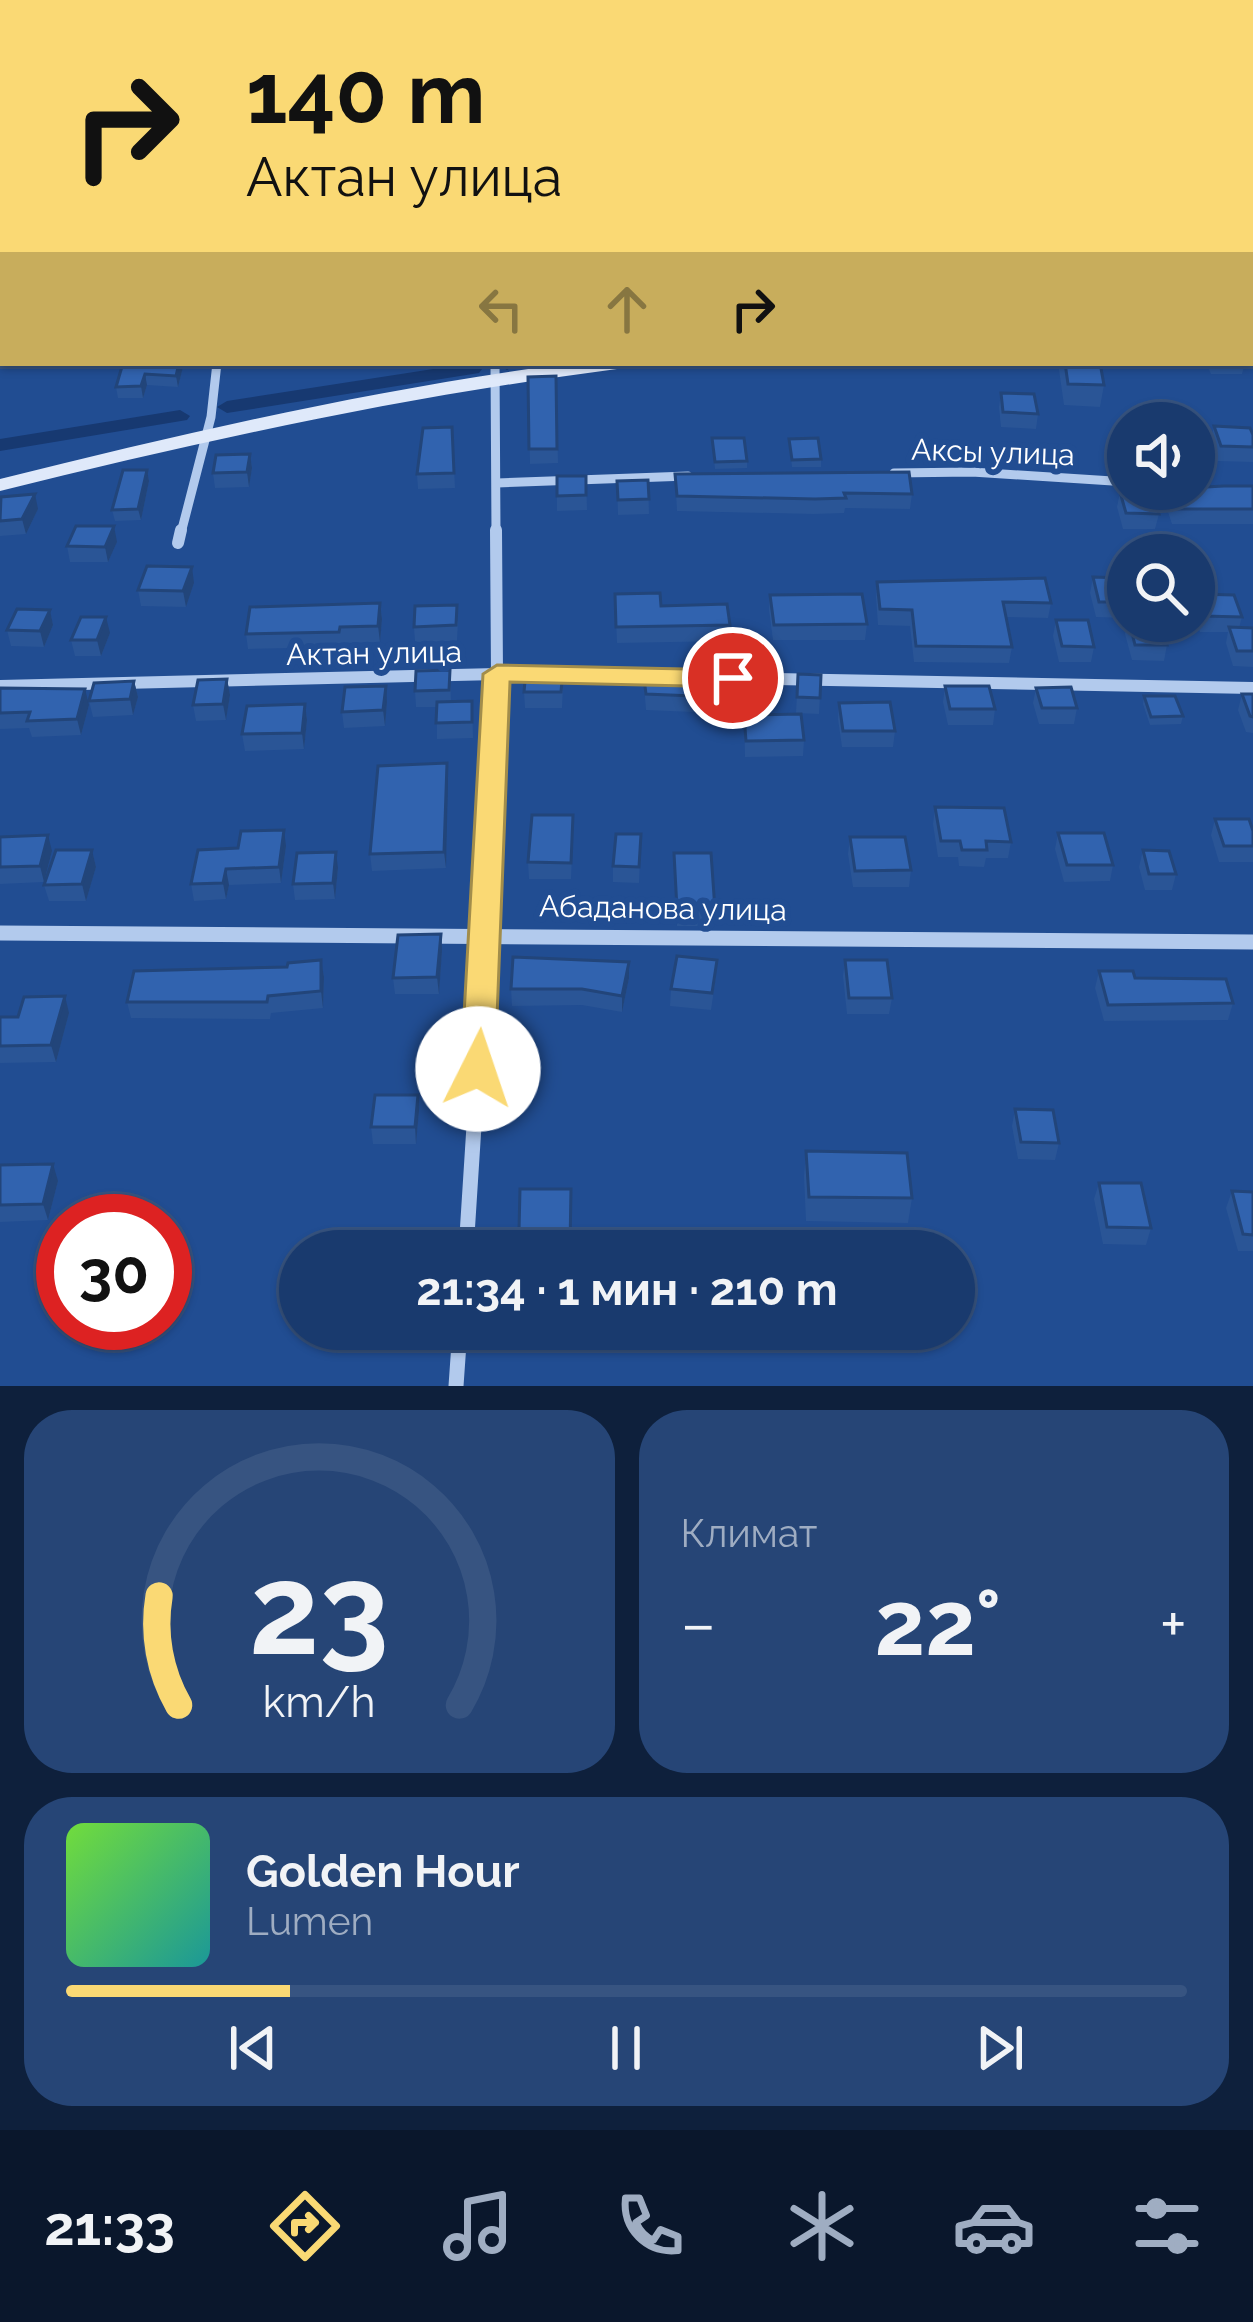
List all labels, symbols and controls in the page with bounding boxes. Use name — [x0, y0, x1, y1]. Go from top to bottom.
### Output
text: 140 m — [246, 44, 485, 143]
icon: right — [48, 48, 204, 204]
text: Актан улица — [246, 145, 562, 209]
icon: left — [468, 276, 534, 342]
icon: ahead — [594, 276, 660, 342]
icon: right — [720, 276, 786, 342]
map controls — [1107, 402, 1215, 642]
button: sound — [1107, 402, 1215, 510]
street label: Аксы улица — [911, 432, 1075, 472]
button: search — [1107, 534, 1215, 642]
pin — [682, 627, 784, 729]
street label: Актан улица — [286, 634, 462, 672]
icon: arrive — [700, 645, 766, 711]
street label: Абаданова улица — [539, 888, 787, 928]
position arrow — [415, 1006, 541, 1132]
speed limit sign: 30 — [36, 1194, 192, 1350]
text: 21:34 · 1 мин · 210 m — [416, 1263, 838, 1316]
text: Климат — [681, 1510, 817, 1556]
text: 23 — [249, 1537, 389, 1683]
text: 22° — [875, 1570, 1001, 1676]
text: − — [681, 1585, 716, 1662]
text: + — [1160, 1585, 1187, 1662]
text: km/h — [263, 1676, 376, 1726]
text: Golden Hour — [246, 1845, 520, 1898]
text: Lumen — [246, 1898, 373, 1944]
icon: previous — [220, 2015, 286, 2081]
icon: pause — [593, 2015, 659, 2081]
icon: next — [967, 2015, 1033, 2081]
icon: directions — [263, 2184, 347, 2268]
icon: music — [436, 2184, 520, 2268]
icon: phone — [608, 2184, 692, 2268]
icon: climate — [780, 2184, 864, 2268]
icon: car — [952, 2184, 1036, 2268]
icon: filters — [1125, 2184, 1209, 2268]
text: 21:33 — [44, 2194, 175, 2258]

